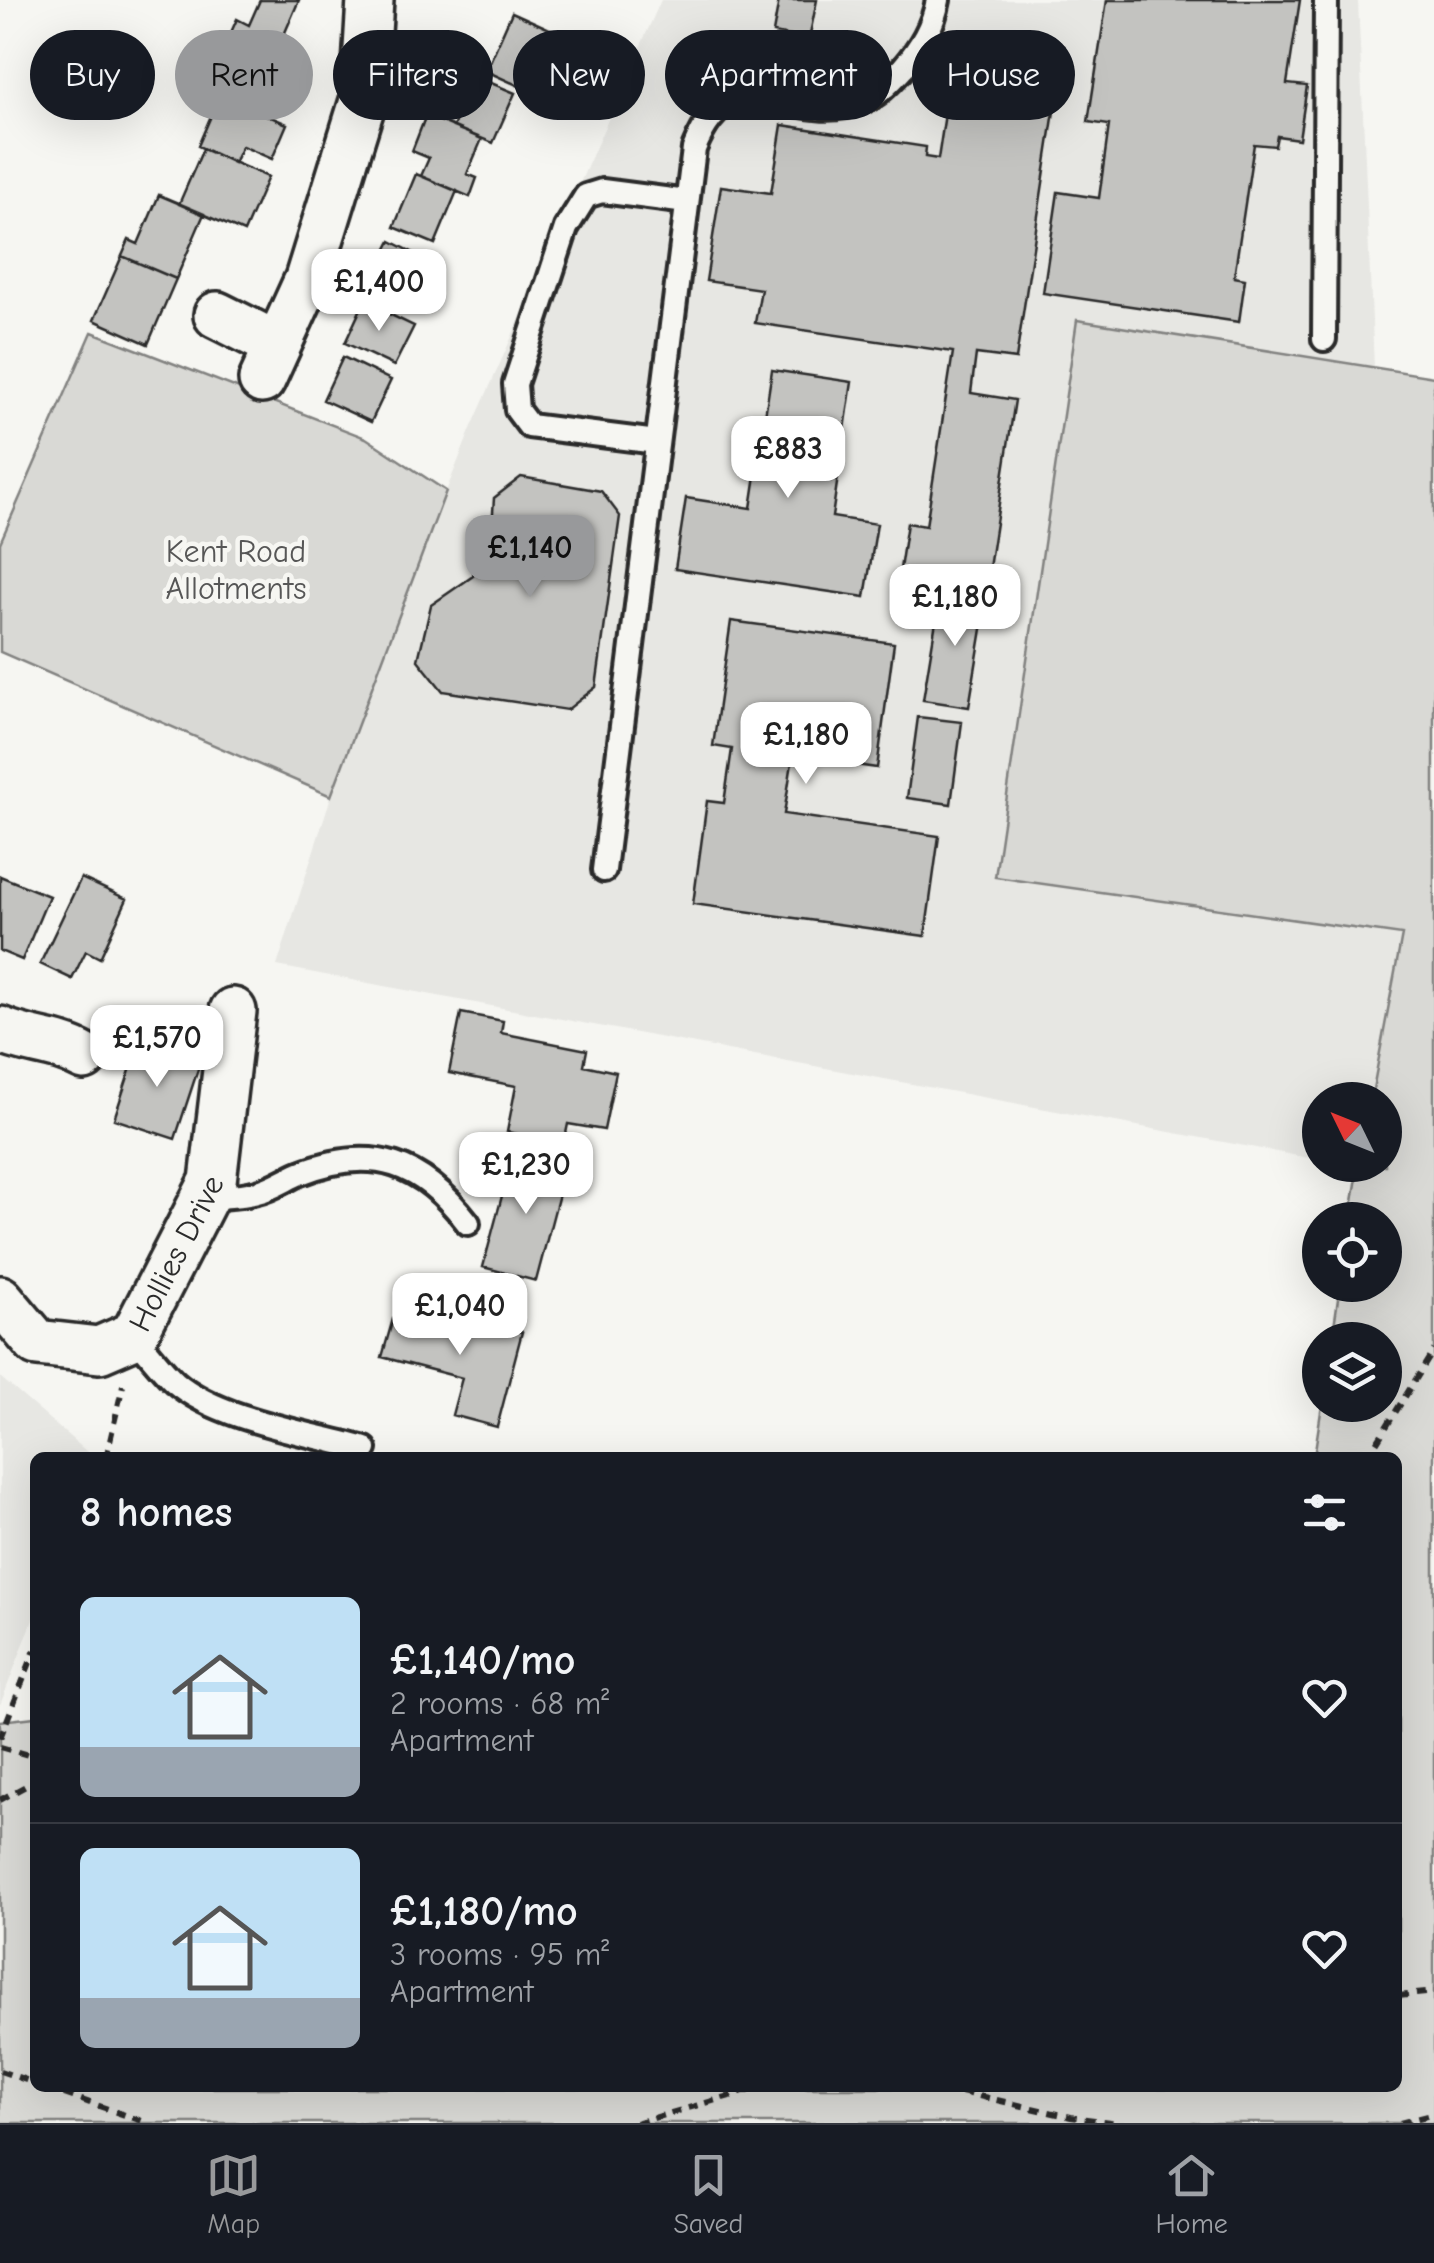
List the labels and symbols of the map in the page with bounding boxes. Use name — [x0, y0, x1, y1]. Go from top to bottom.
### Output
pin: £1,400 — [298, 249, 460, 334]
pin: £883 — [729, 416, 847, 501]
pin: £1,140 — [449, 515, 611, 600]
park label: Kent Road Allotments — [165, 533, 307, 607]
pin: £1,180 — [874, 564, 1036, 649]
pin: £1,180 — [725, 702, 887, 787]
pin: £1,570 — [76, 1005, 238, 1090]
north arrow — [1302, 1082, 1402, 1182]
pin: £1,230 — [445, 1132, 607, 1217]
street label: Hollies Drive — [121, 1169, 232, 1338]
pin: £1,040 — [379, 1273, 541, 1358]

